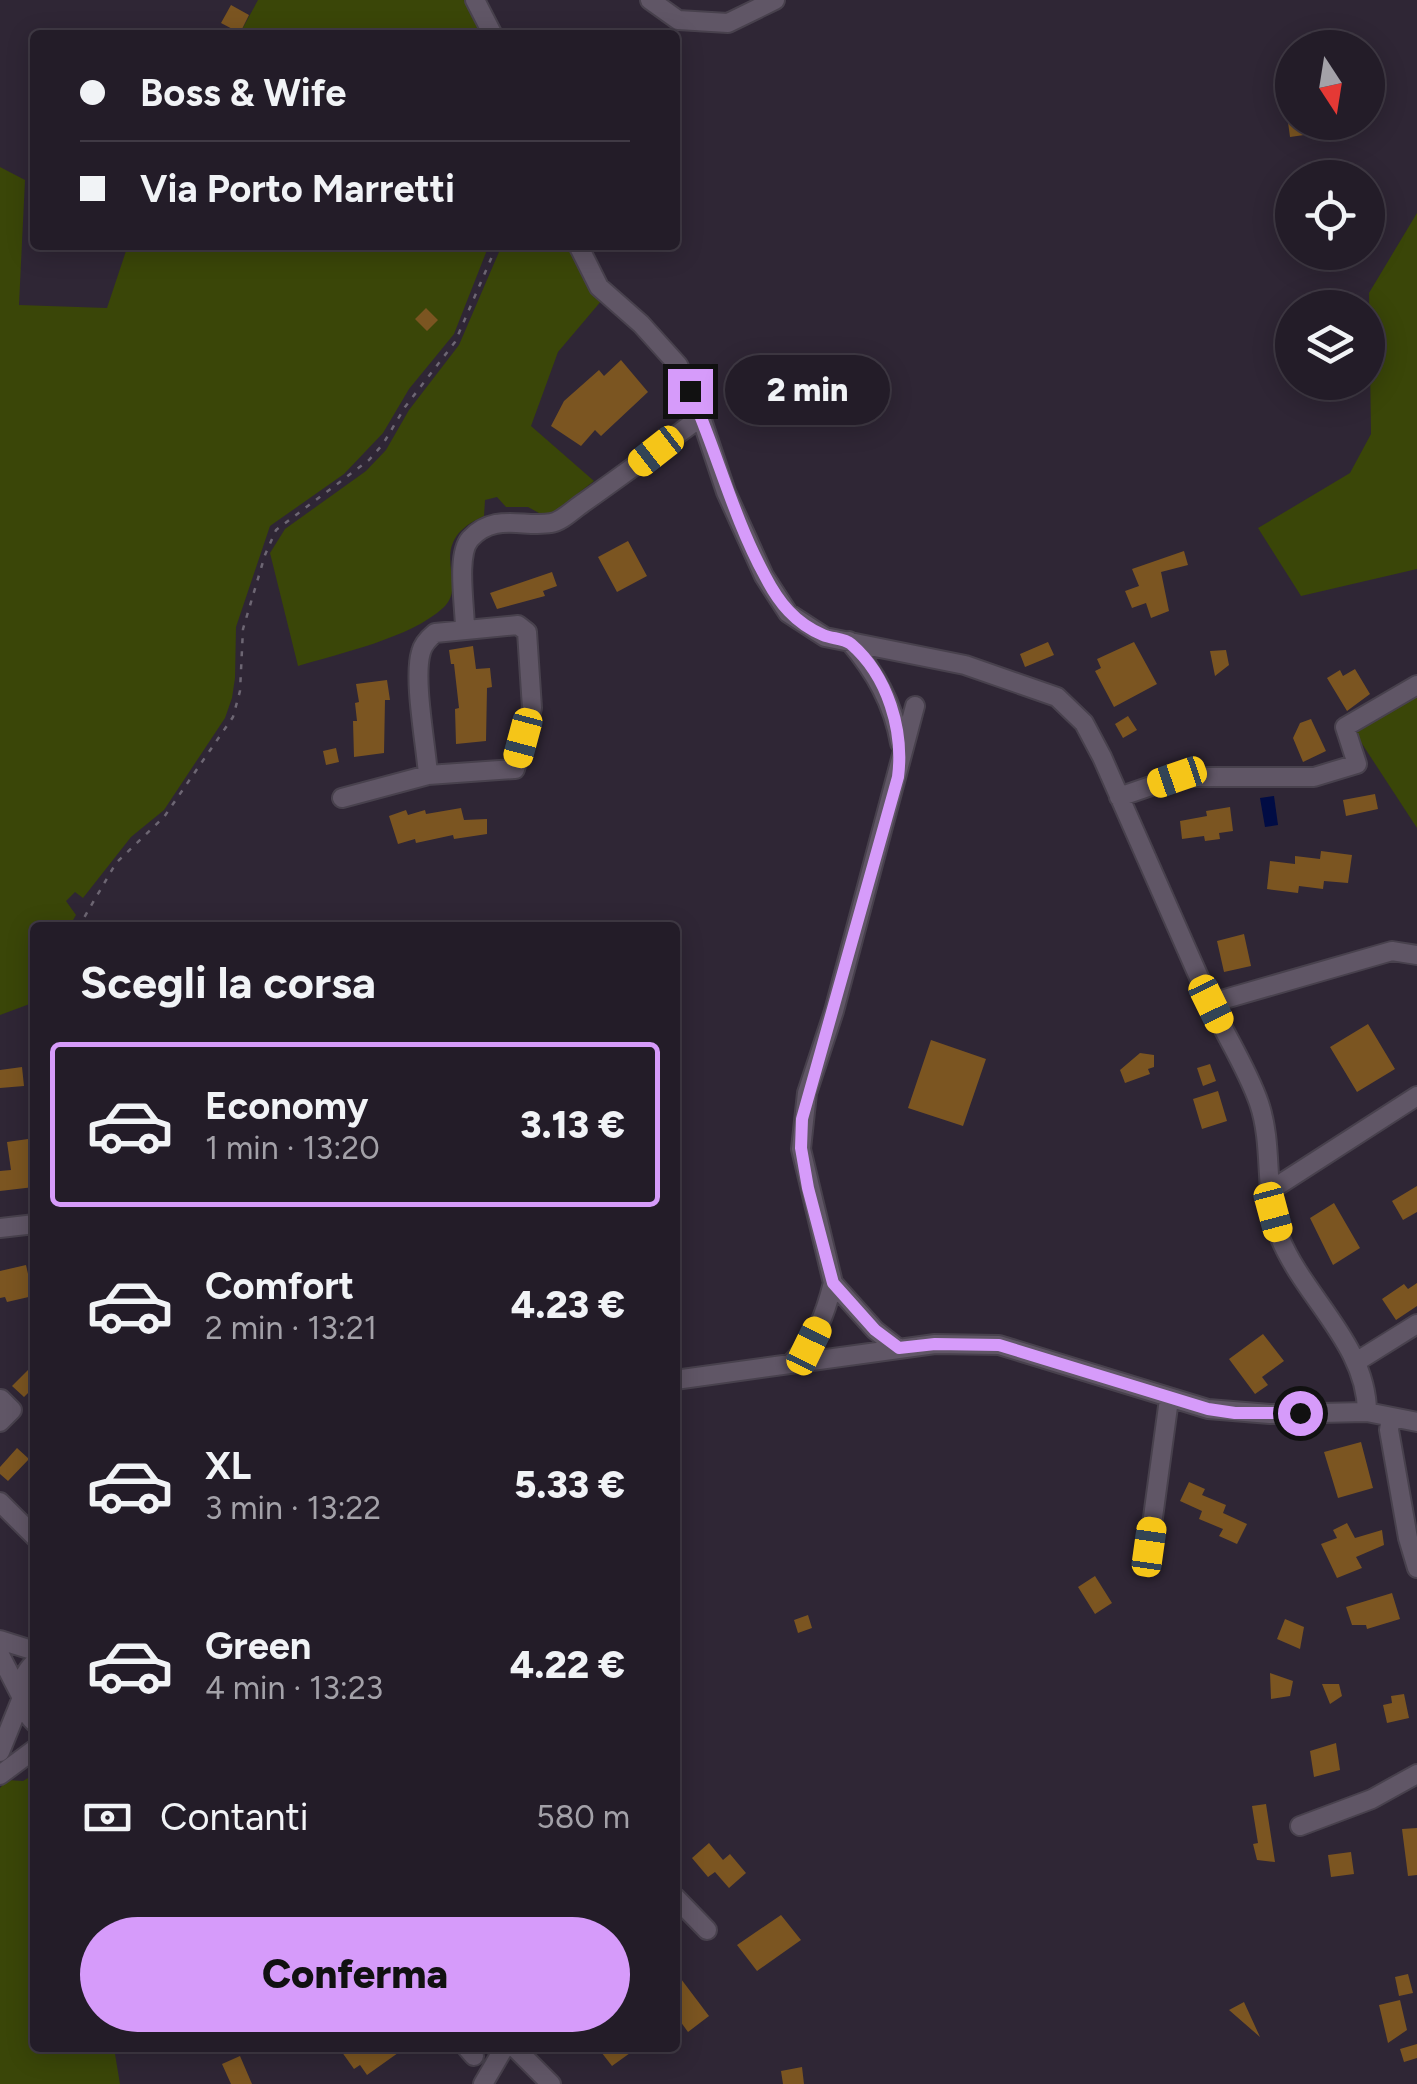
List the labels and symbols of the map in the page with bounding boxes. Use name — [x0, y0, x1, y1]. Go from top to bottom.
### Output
north arrow — [1275, 30, 1385, 140]
callout: 2 min — [725, 356, 890, 426]
route end — [668, 369, 713, 414]
car — [623, 421, 689, 481]
car — [501, 705, 545, 771]
car — [1144, 753, 1210, 801]
car — [1184, 970, 1238, 1038]
car — [1251, 1179, 1295, 1245]
car — [782, 1312, 836, 1380]
route start — [1278, 1391, 1323, 1436]
car — [1130, 1515, 1168, 1579]

